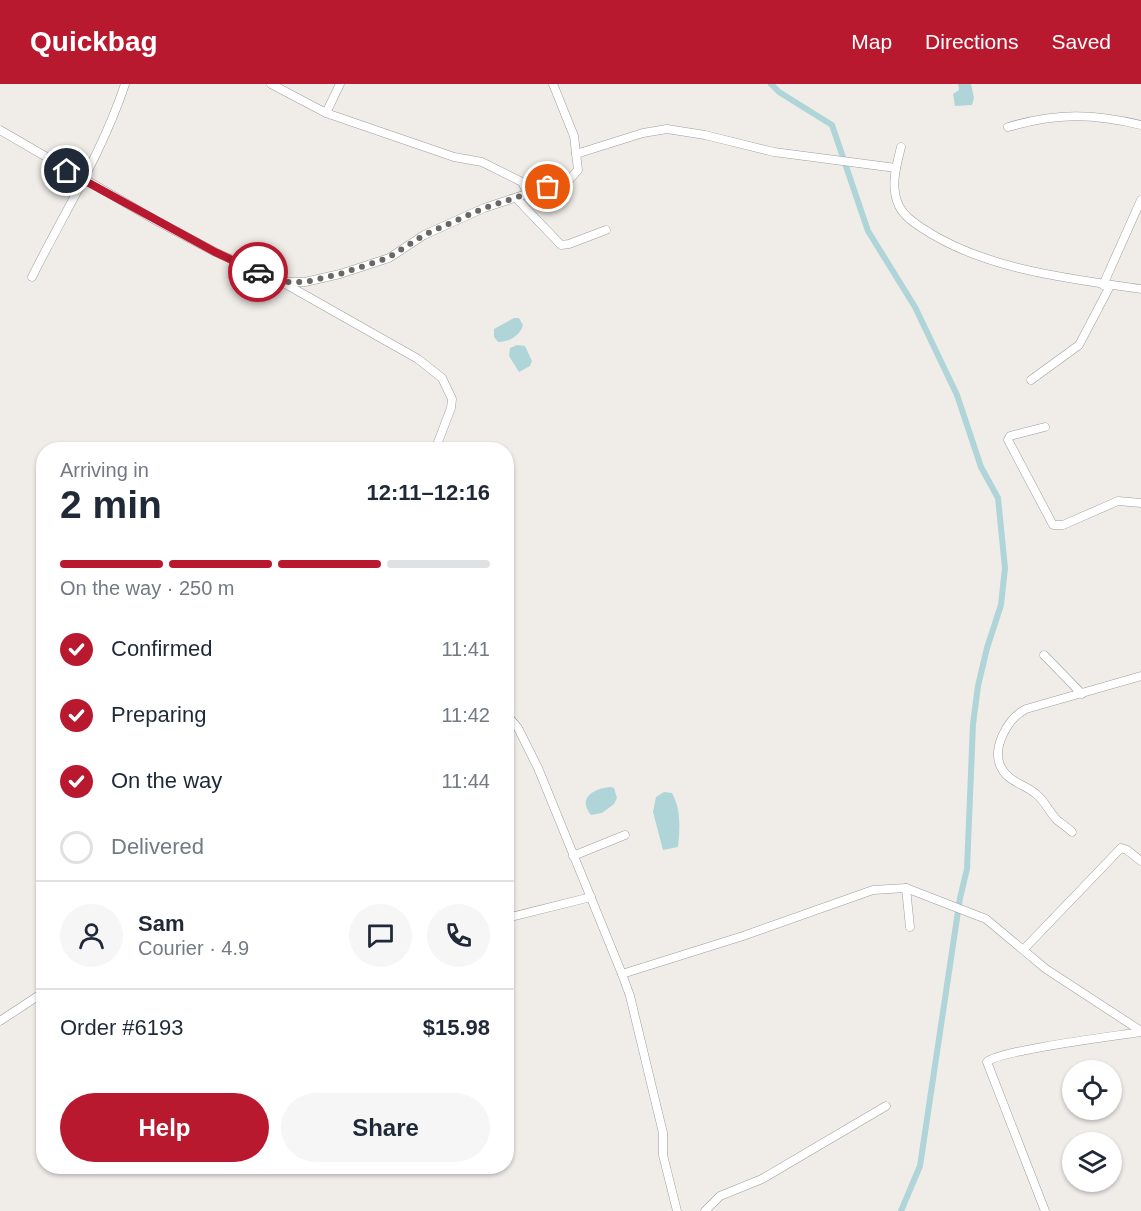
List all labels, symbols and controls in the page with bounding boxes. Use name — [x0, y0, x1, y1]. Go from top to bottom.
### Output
text: Quickbag — [30, 26, 158, 57]
text: Map — [851, 30, 892, 53]
text: Directions — [925, 30, 1018, 53]
text: Saved — [1051, 30, 1111, 53]
pin — [41, 145, 92, 196]
icon: home — [50, 154, 83, 187]
pin — [522, 161, 573, 212]
icon: bag — [531, 170, 564, 203]
courier — [228, 242, 288, 302]
icon: car — [242, 256, 275, 289]
text: Arriving in — [60, 459, 149, 481]
text: 12:11–12:16 — [366, 480, 490, 505]
text: 2 min — [60, 483, 162, 526]
text: On the way · 250 m — [60, 577, 235, 599]
icon: check — [60, 633, 93, 666]
text: Confirmed — [111, 636, 212, 661]
text: 11:41 — [441, 638, 490, 660]
icon: check — [60, 699, 93, 732]
text: Preparing — [111, 702, 206, 727]
text: 11:42 — [441, 704, 490, 726]
icon: check — [60, 765, 93, 798]
text: On the way — [111, 768, 222, 793]
text: 11:44 — [441, 770, 490, 792]
text: Delivered — [111, 834, 204, 859]
button: person — [60, 904, 123, 967]
button: chat — [349, 904, 412, 967]
button: phone — [427, 904, 490, 967]
text: Sam — [138, 911, 184, 936]
text: Courier · 4.9 — [138, 937, 249, 959]
text: Order #6193 — [60, 1015, 184, 1040]
text: $15.98 — [423, 1015, 490, 1040]
map controls — [1062, 1060, 1122, 1192]
button: locate — [1062, 1060, 1122, 1120]
button: Help — [60, 1093, 269, 1162]
button: Share — [281, 1093, 490, 1162]
button: layers — [1062, 1132, 1122, 1192]

